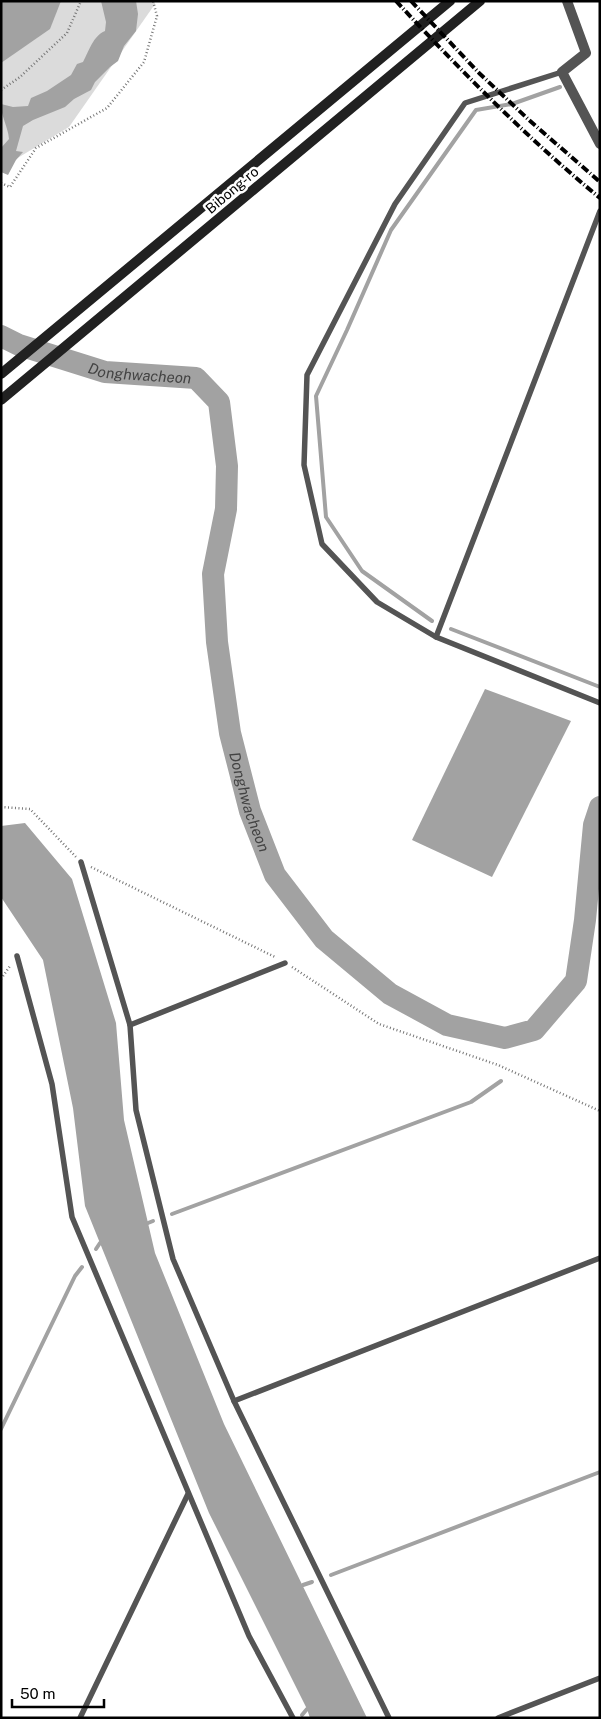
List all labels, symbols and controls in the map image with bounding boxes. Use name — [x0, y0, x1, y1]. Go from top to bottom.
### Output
street label: Bibong-ro — [202, 163, 262, 217]
water label: Donghwacheon — [86, 359, 192, 386]
water label: Donghwacheon — [227, 750, 273, 854]
scale bar — [12, 1676, 105, 1708]
text: 50 m — [20, 1685, 55, 1702]

